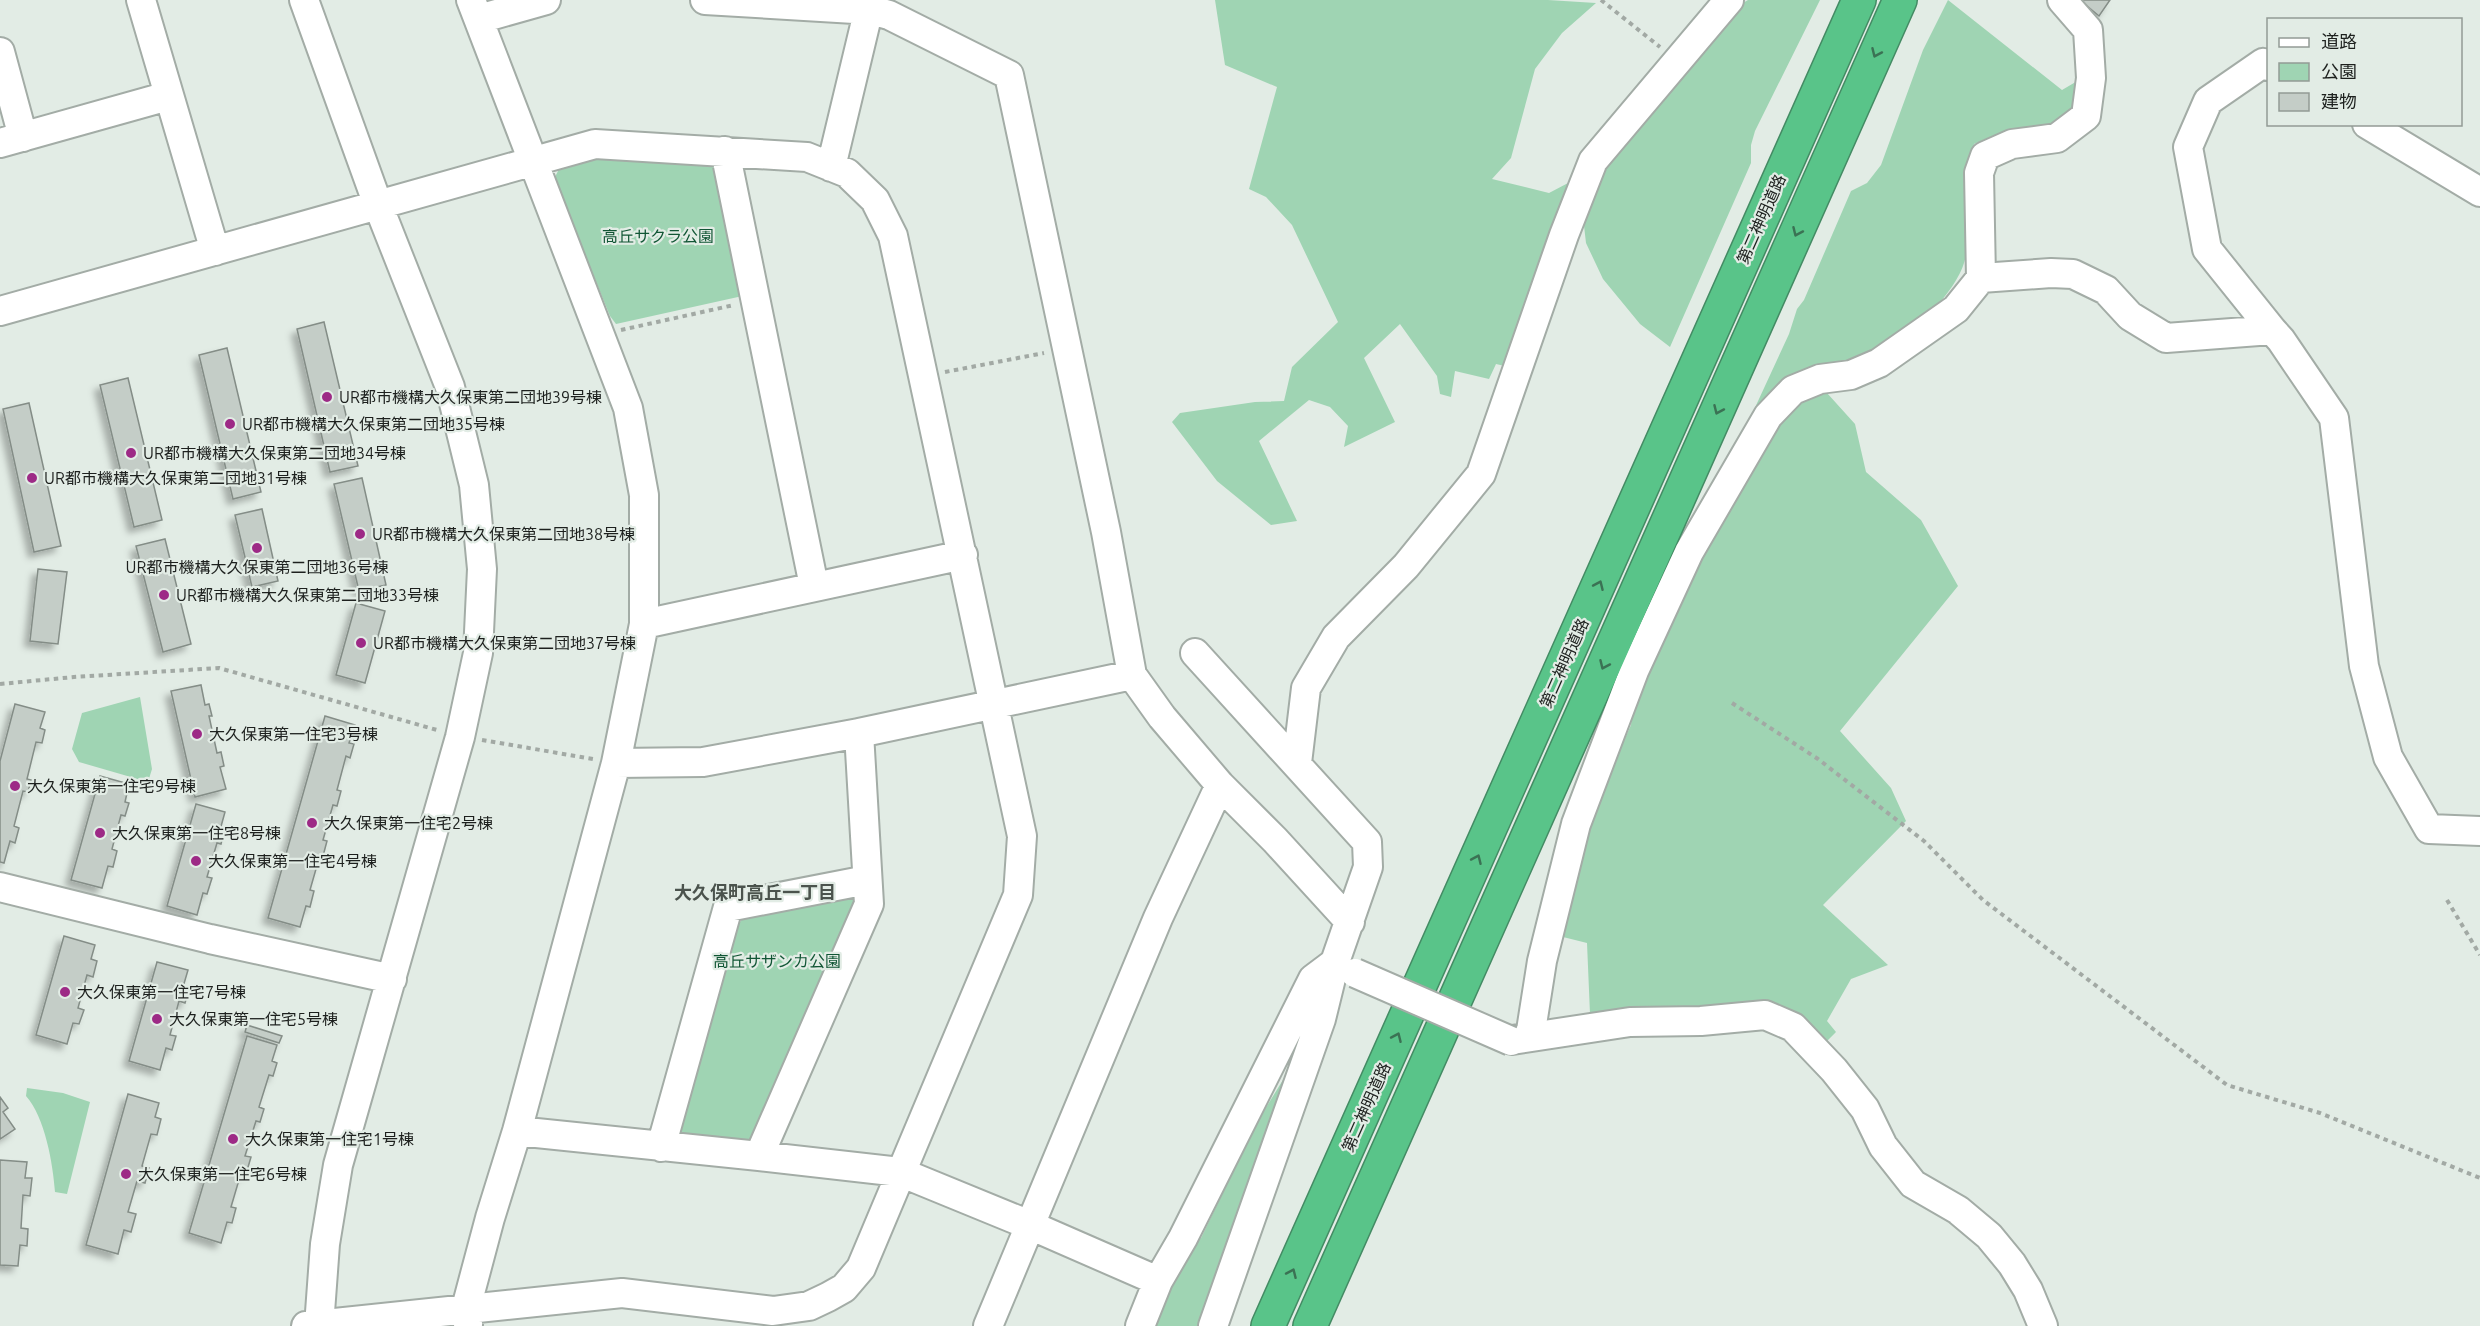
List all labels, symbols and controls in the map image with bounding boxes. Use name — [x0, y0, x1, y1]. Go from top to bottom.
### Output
legend — [2267, 18, 2462, 126]
text: 道路 — [2321, 31, 2357, 51]
one-way arrow — [1872, 47, 1884, 58]
text: 公園 — [2321, 61, 2357, 81]
text: 建物 — [2321, 91, 2357, 111]
street label: 第二神明道路 — [1733, 171, 1789, 267]
one-way arrow — [1793, 225, 1805, 236]
park label: 高丘サクラ公園 — [602, 227, 714, 245]
place label: UR都市機構大久保東第二団地39号棟 — [339, 388, 602, 406]
marker: UR都市機構大久保東第二団地39号棟 — [320, 390, 334, 404]
one-way arrow — [1714, 404, 1726, 415]
place label: UR都市機構大久保東第二団地35号棟 — [242, 415, 505, 433]
marker: UR都市機構大久保東第二団地35号棟 — [223, 417, 237, 431]
place label: UR都市機構大久保東第二団地34号棟 — [143, 444, 406, 462]
marker: UR都市機構大久保東第二団地34号棟 — [124, 446, 138, 460]
place label: UR都市機構大久保東第二団地31号棟 — [44, 469, 307, 487]
marker: UR都市機構大久保東第二団地31号棟 — [25, 471, 39, 485]
place label: UR都市機構大久保東第二団地38号棟 — [372, 525, 635, 543]
marker: UR都市機構大久保東第二団地38号棟 — [353, 527, 367, 541]
marker: UR都市機構大久保東第二団地36号棟 — [250, 541, 264, 555]
place label: UR都市機構大久保東第二団地36号棟 — [126, 558, 388, 576]
one-way arrow — [1591, 580, 1603, 591]
place label: UR都市機構大久保東第二団地33号棟 — [176, 586, 439, 604]
marker: UR都市機構大久保東第二団地33号棟 — [157, 588, 171, 602]
street label: 第二神明道路 — [1536, 615, 1592, 711]
place label: UR都市機構大久保東第二団地37号棟 — [373, 634, 636, 652]
marker: UR都市機構大久保東第二団地37号棟 — [354, 636, 368, 650]
one-way arrow — [1600, 658, 1612, 669]
place label: 大久保東第一住宅3号棟 — [209, 725, 378, 743]
marker: 大久保東第一住宅3号棟 — [190, 727, 204, 741]
place label: 大久保東第一住宅9号棟 — [27, 777, 196, 795]
marker: 大久保東第一住宅9号棟 — [8, 779, 22, 793]
place label: 大久保東第一住宅2号棟 — [324, 814, 493, 832]
marker: 大久保東第一住宅2号棟 — [305, 816, 319, 830]
place label: 大久保東第一住宅8号棟 — [112, 824, 281, 842]
marker: 大久保東第一住宅8号棟 — [93, 826, 107, 840]
place label: 大久保東第一住宅4号棟 — [208, 852, 377, 870]
marker: 大久保東第一住宅4号棟 — [189, 854, 203, 868]
one-way arrow — [1469, 854, 1481, 865]
district label: 大久保町高丘一丁目 — [674, 882, 836, 902]
park label: 高丘サザンカ公園 — [713, 952, 841, 970]
place label: 大久保東第一住宅7号棟 — [77, 983, 246, 1001]
marker: 大久保東第一住宅7号棟 — [58, 985, 72, 999]
place label: 大久保東第一住宅5号棟 — [169, 1010, 338, 1028]
marker: 大久保東第一住宅5号棟 — [150, 1012, 164, 1026]
one-way arrow — [1390, 1032, 1402, 1043]
street label: 第二神明道路 — [1338, 1059, 1394, 1155]
place label: 大久保東第一住宅1号棟 — [245, 1130, 414, 1148]
marker: 大久保東第一住宅1号棟 — [226, 1132, 240, 1146]
place label: 大久保東第一住宅6号棟 — [138, 1165, 307, 1183]
marker: 大久保東第一住宅6号棟 — [119, 1167, 133, 1181]
one-way arrow — [1285, 1268, 1297, 1279]

